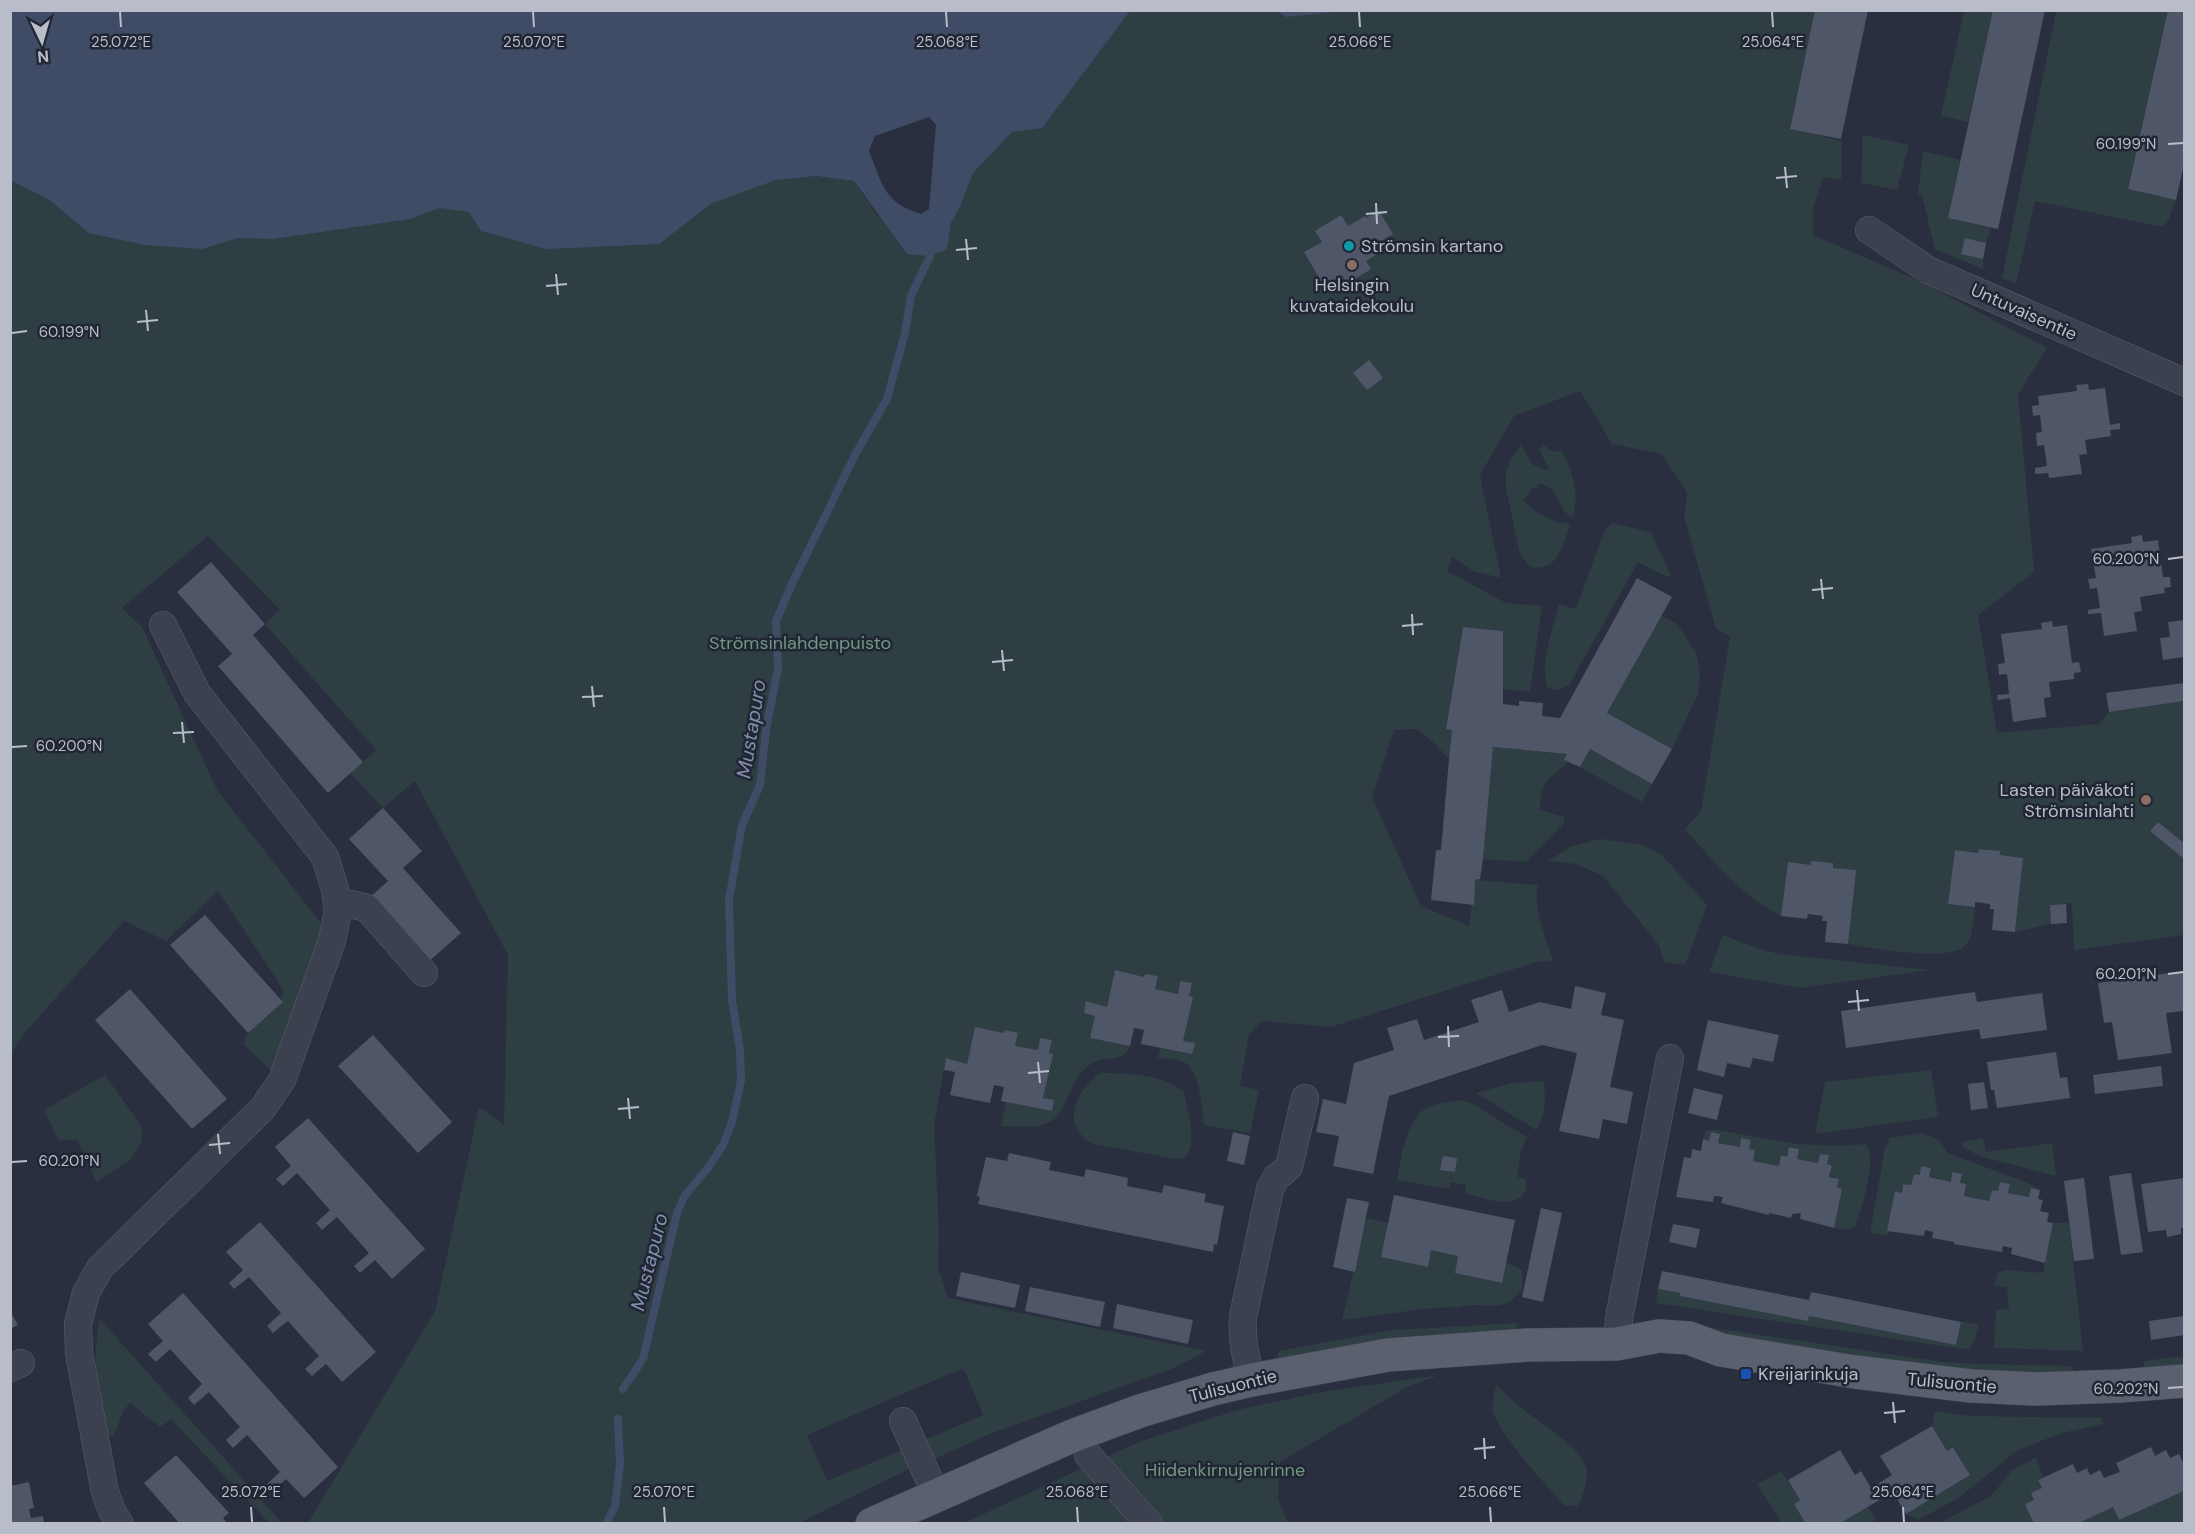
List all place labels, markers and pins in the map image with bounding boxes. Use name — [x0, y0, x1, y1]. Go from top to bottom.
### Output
place label: Strömsin kartano — [1361, 234, 1503, 258]
marker: Strömsin kartano — [1342, 239, 1356, 253]
marker: Helsingin kuvataidekoulu — [1345, 258, 1359, 272]
place label: Helsingin kuvataidekoulu — [1290, 273, 1414, 318]
place label: Lasten päiväkoti Strömsinlahti — [2000, 778, 2134, 823]
marker: Lasten päiväkoti Strömsinlahti — [2139, 793, 2153, 807]
place label: Kreijarinkuja — [1758, 1362, 1858, 1386]
marker: Kreijarinkuja — [1739, 1367, 1753, 1381]

